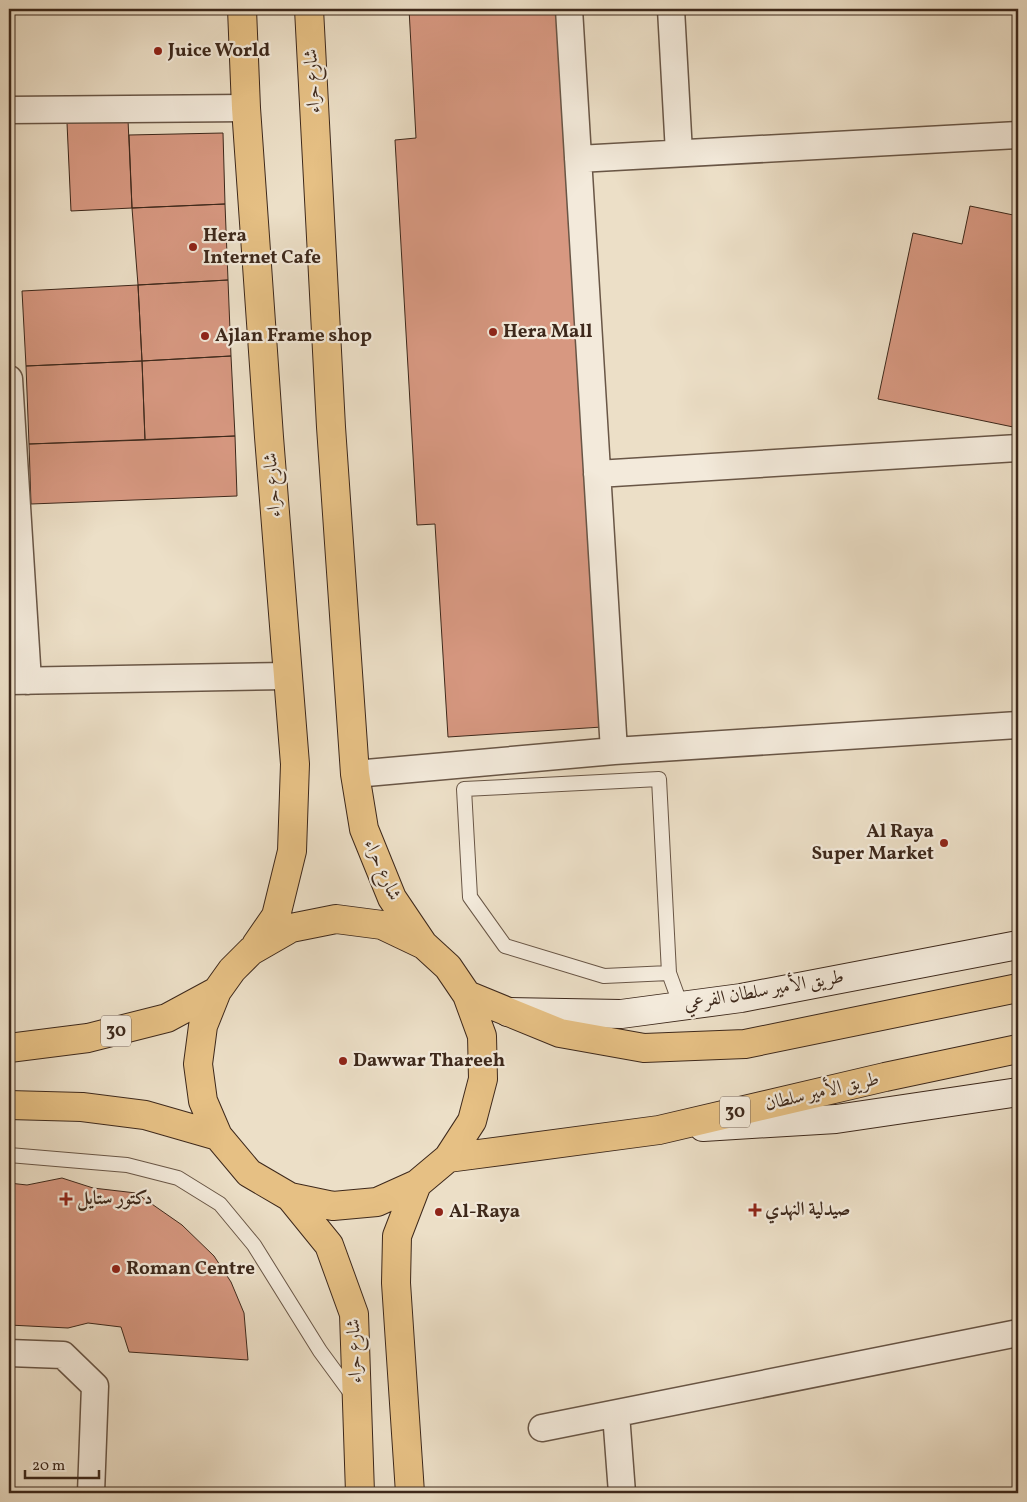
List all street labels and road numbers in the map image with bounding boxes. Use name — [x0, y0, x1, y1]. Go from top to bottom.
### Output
street label: شارع حراء — [298, 48, 329, 114]
street label: شارع حراء — [258, 452, 289, 518]
street label: شارع حراء — [356, 835, 407, 905]
street label: طريق الأمير سلطان الفرعي — [682, 962, 846, 1019]
road number: 30 — [101, 1016, 131, 1046]
street label: طريق الأمير سلطان — [762, 1064, 882, 1118]
road number: 30 — [720, 1096, 750, 1128]
street label: شارع حراء — [341, 1318, 370, 1384]

